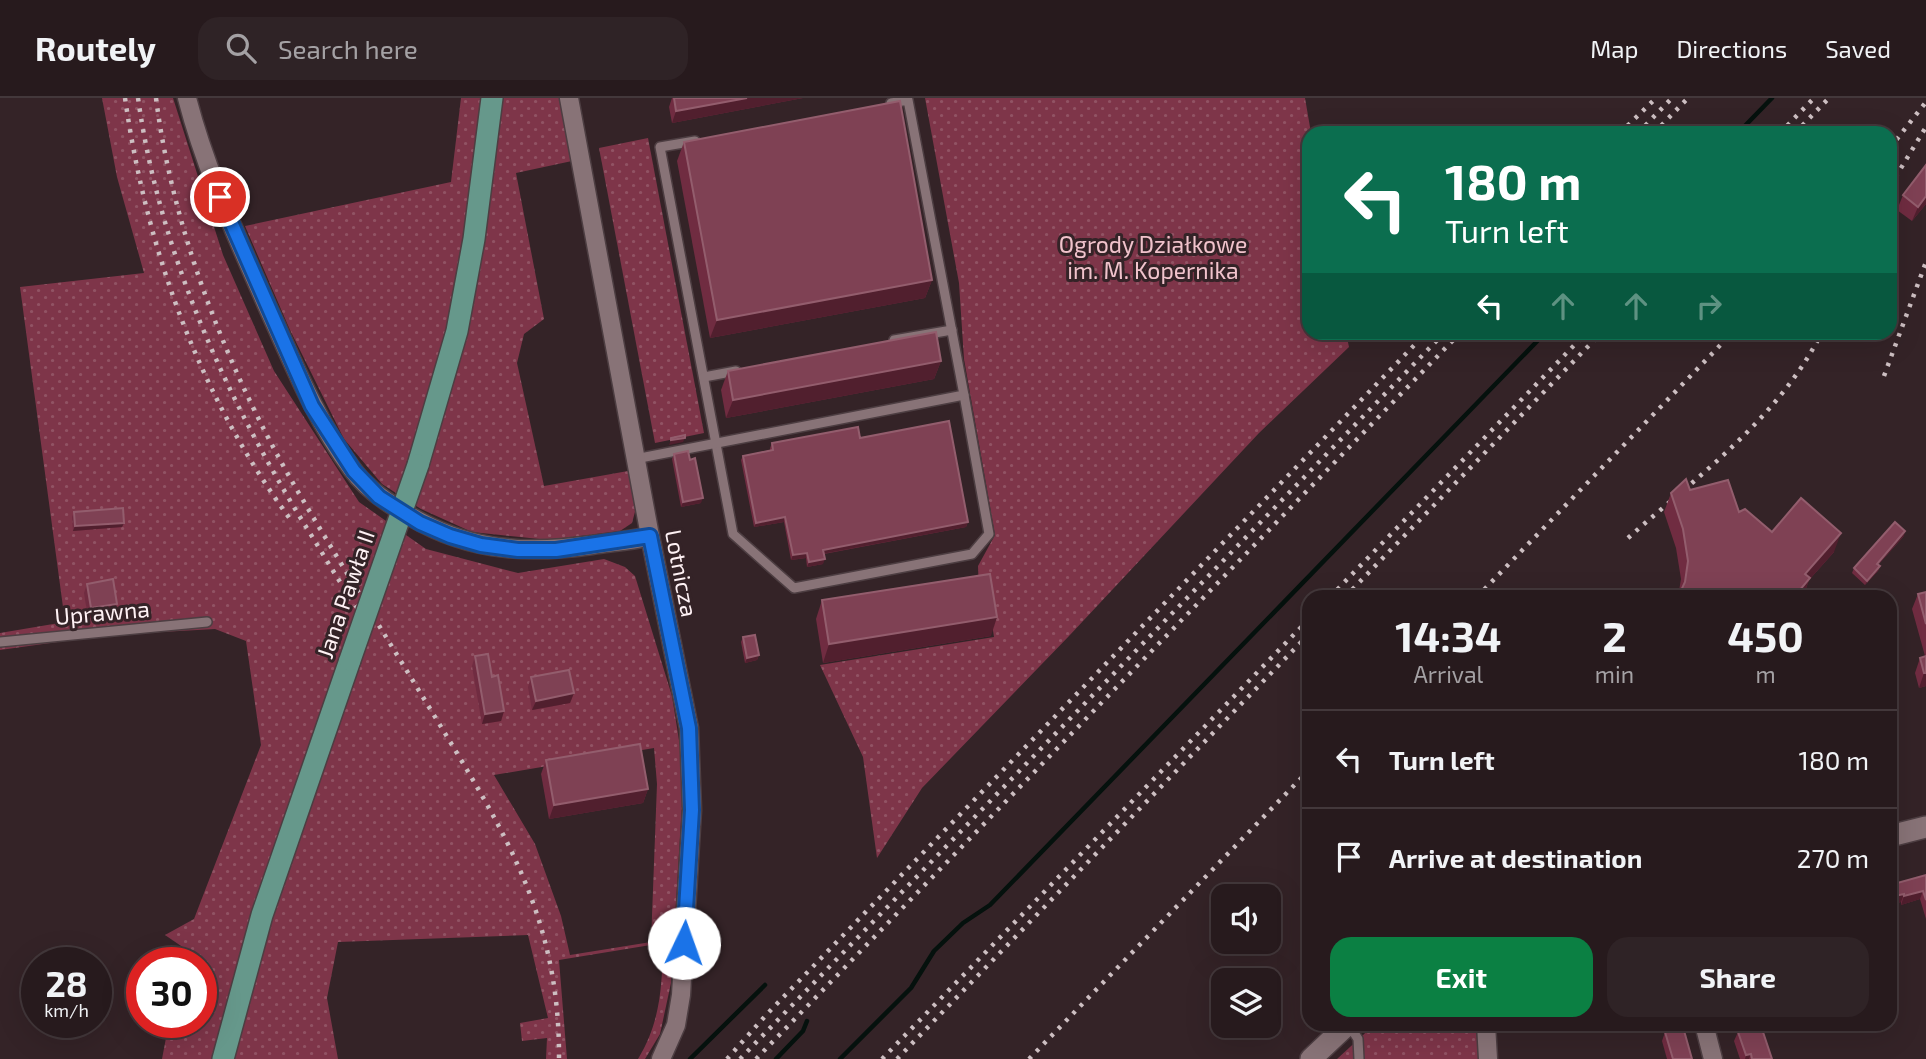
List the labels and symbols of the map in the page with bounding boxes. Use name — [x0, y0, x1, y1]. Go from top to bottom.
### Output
pin — [190, 167, 250, 227]
park label: Ogrody Działkowe im. M. Kopernika — [1059, 230, 1247, 284]
street label: Jana Pawła II — [310, 526, 380, 662]
street label: Lotnicza — [660, 527, 704, 619]
street label: Uprawna — [53, 594, 151, 630]
position arrow — [647, 906, 721, 980]
speed limit sign: 30 — [126, 947, 217, 1038]

